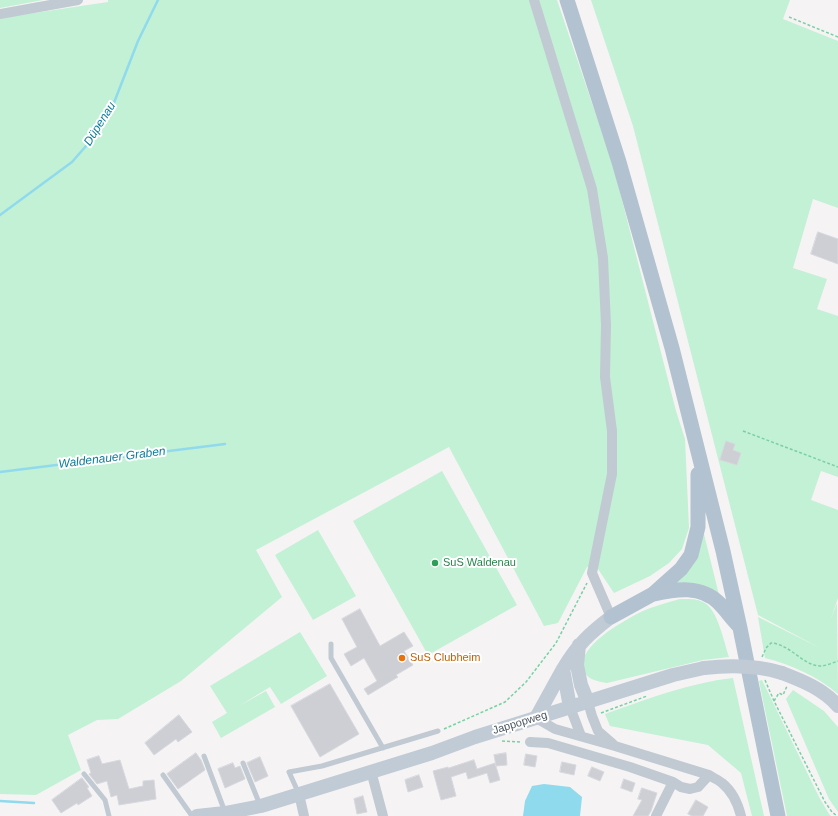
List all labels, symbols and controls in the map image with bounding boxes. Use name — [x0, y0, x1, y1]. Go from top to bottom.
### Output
water label: Düpenau — [81, 100, 119, 148]
water label: Waldenauer Graben — [58, 444, 166, 472]
place label: SuS Waldenau — [443, 556, 516, 570]
marker: SuS Waldenau — [430, 558, 440, 568]
place label: SuS Clubheim — [410, 651, 480, 665]
marker: SuS Clubheim — [397, 653, 407, 663]
street label: Jappopweg — [491, 708, 549, 738]

